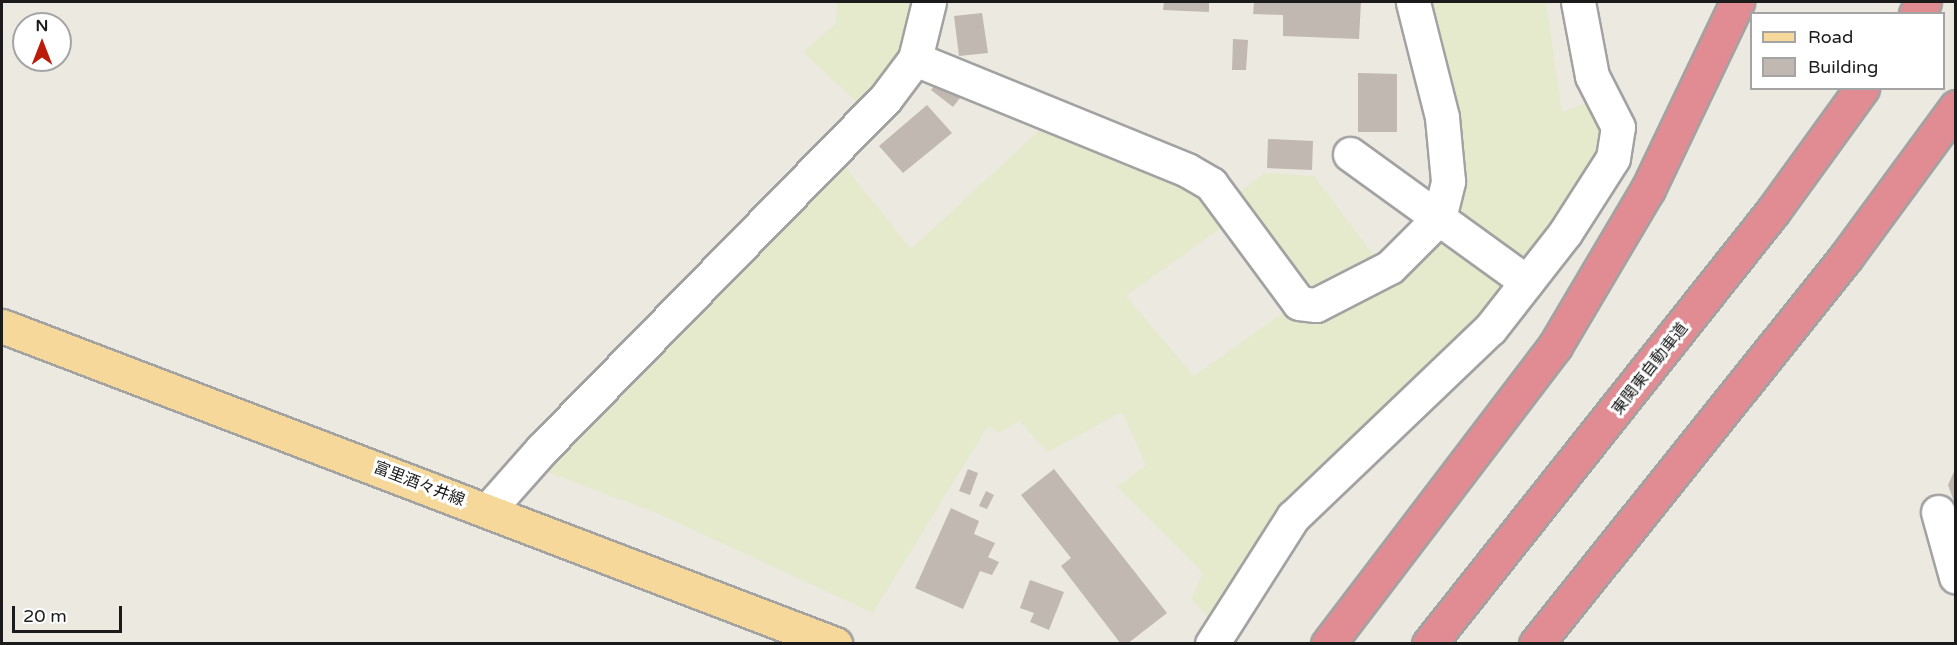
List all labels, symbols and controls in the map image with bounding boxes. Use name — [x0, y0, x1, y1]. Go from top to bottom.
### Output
north arrow — [12, 12, 72, 72]
legend — [1750, 12, 1945, 90]
text: N — [36, 16, 48, 36]
text: Road — [1808, 26, 1853, 48]
text: Building — [1808, 56, 1878, 78]
street label: 東関東自動車道 — [1608, 319, 1692, 419]
street label: 富里酒々井線 — [371, 458, 467, 510]
scale bar — [15, 594, 124, 632]
text: 20 m — [23, 605, 67, 627]

